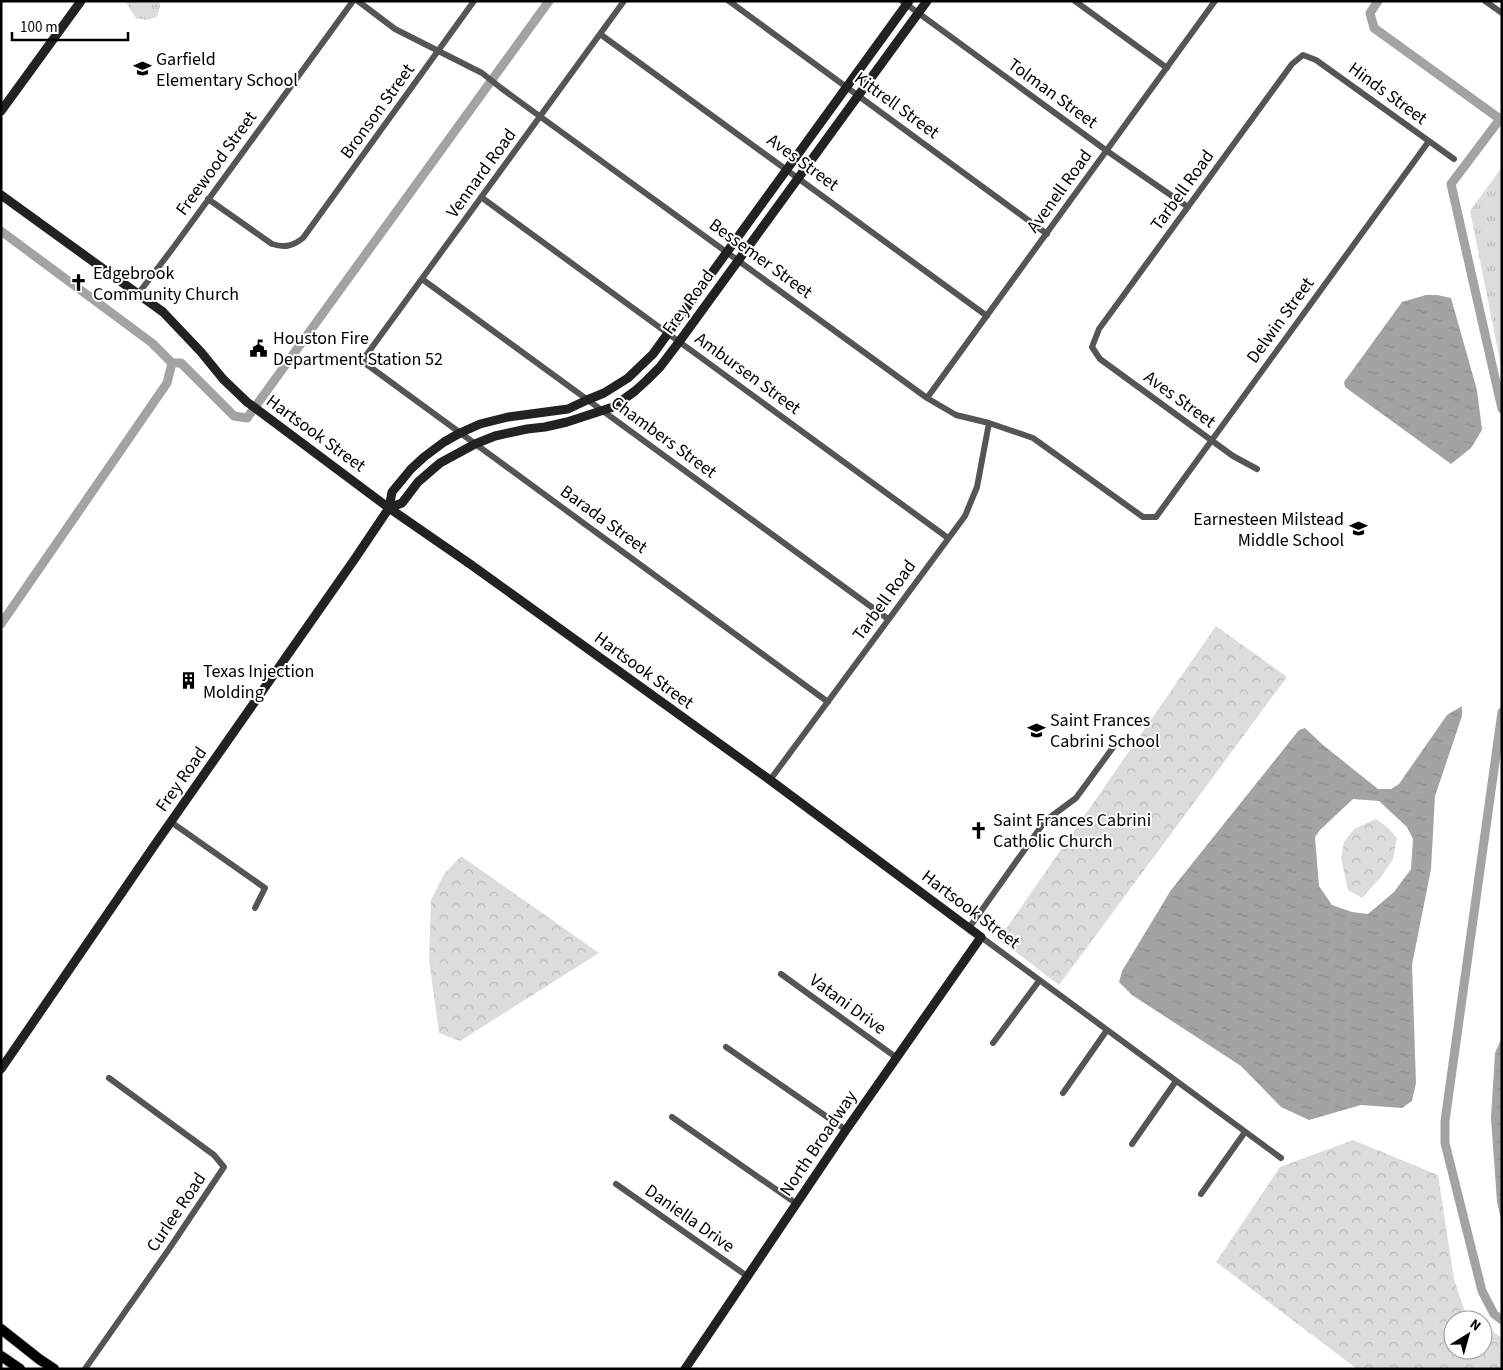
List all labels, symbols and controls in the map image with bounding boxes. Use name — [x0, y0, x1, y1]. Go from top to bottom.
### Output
scale bar — [12, 10, 129, 42]
text: 100 m — [20, 17, 58, 38]
place label: Garfield Elementary School — [156, 47, 298, 93]
street label: Tolman Street — [1003, 52, 1103, 134]
street label: Hinds Street — [1343, 56, 1432, 131]
school or university icon: Garfield Elementary School — [132, 59, 152, 79]
street label: Bronson Street — [334, 59, 420, 164]
street label: Kittrell Street — [849, 66, 944, 145]
street label: Freewood Street — [170, 106, 263, 221]
street label: Vennard Road — [440, 123, 522, 223]
street label: Aves Street — [762, 128, 844, 197]
street label: Avenell Road — [1021, 145, 1098, 238]
street label: Tarbell Road — [1145, 145, 1220, 236]
street label: Bessemer Street — [704, 212, 818, 304]
place label: Edgebrook Community Church — [93, 261, 239, 307]
street label: Frey Road — [656, 265, 720, 340]
street label: Delwin Street — [1241, 272, 1320, 368]
church icon: Edgebrook Community Church — [69, 273, 89, 293]
place label: Houston Fire Department Station 52 — [273, 326, 443, 372]
street label: Ambursen Street — [690, 326, 806, 420]
public building icon: Houston Fire Department Station 52 — [249, 338, 269, 358]
street label: Aves Street — [1139, 365, 1221, 434]
street label: Hartsook Street — [261, 389, 371, 478]
street label: Chambers Street — [606, 390, 722, 484]
street label: Barada Street — [555, 479, 652, 560]
place label: Earnesteen Milstead Middle School — [1193, 507, 1344, 553]
school or university icon: Earnesteen Milstead Middle School — [1348, 519, 1368, 539]
street label: Tarbell Road — [847, 555, 922, 646]
street label: Hartsook Street — [589, 626, 699, 715]
place label: Texas Injection Molding — [203, 659, 314, 705]
building icon: Texas Injection Molding — [179, 671, 199, 691]
place label: Saint Frances Cabrini School — [1050, 708, 1160, 754]
school or university icon: Saint Frances Cabrini School — [1026, 720, 1046, 740]
street label: Frey Road — [150, 742, 213, 817]
place label: Saint Frances Cabrini Catholic Church — [993, 808, 1151, 854]
church icon: Saint Frances Cabrini Catholic Church — [969, 820, 989, 840]
street label: Hartsook Street — [916, 864, 1025, 955]
street label: Vatani Drive — [804, 968, 891, 1041]
street label: North Broadway — [774, 1085, 863, 1201]
street label: Curlee Road — [141, 1168, 212, 1257]
street label: Daniella Drive — [640, 1178, 740, 1259]
north arrow — [1443, 1310, 1493, 1360]
text: N — [1465, 1315, 1485, 1336]

